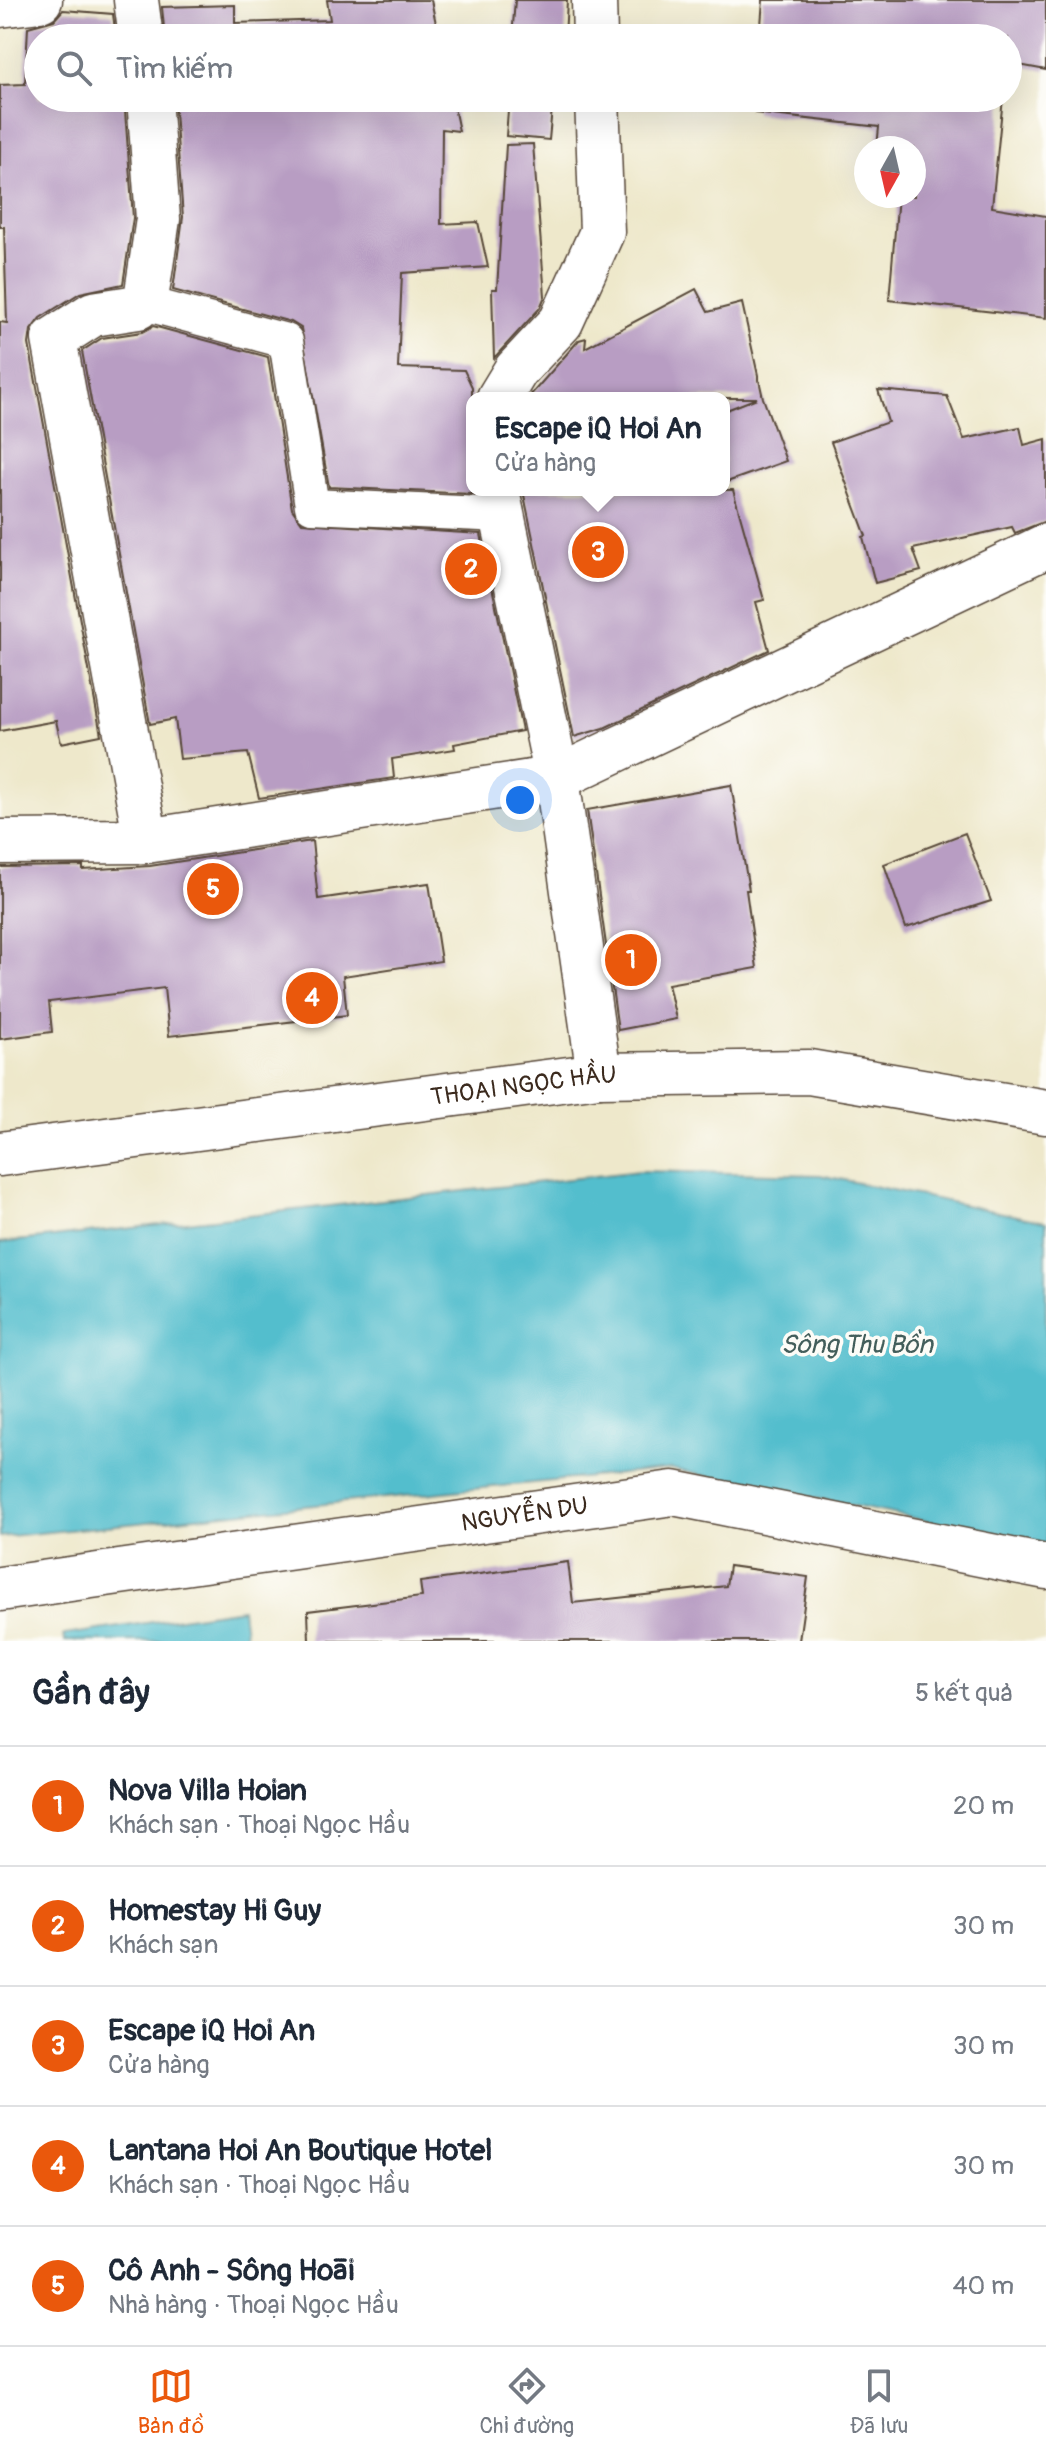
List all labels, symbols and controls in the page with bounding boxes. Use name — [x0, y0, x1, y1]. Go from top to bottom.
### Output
search box — [24, 24, 1022, 112]
icon: search — [52, 46, 96, 90]
text: Tìm kiếm — [116, 50, 233, 87]
north arrow — [854, 136, 926, 208]
popup — [466, 392, 730, 496]
text: Escape iQ Hoi An — [494, 410, 702, 447]
text: Cửa hàng — [494, 447, 596, 479]
pin: 3 — [572, 522, 624, 582]
pin: 2 — [445, 539, 497, 599]
your location — [500, 780, 540, 820]
pin: 5 — [187, 859, 239, 919]
pin: 1 — [605, 930, 657, 990]
pin: 4 — [286, 968, 338, 1028]
street label: THOẠI NGỌC HẦU — [429, 1057, 617, 1112]
water label: Sông Thu Bồn — [781, 1329, 934, 1361]
street label: NGUYỄN DU — [459, 1491, 590, 1538]
text: Gần đây — [32, 1672, 150, 1715]
text: 5 kết quả — [915, 1677, 1014, 1709]
text: Nova Villa Hoian — [108, 1772, 307, 1809]
text: 1 — [53, 1790, 63, 1822]
text: 20 m — [953, 1790, 1014, 1822]
text: Khách sạn · Thoại Ngọc Hầu — [108, 1809, 410, 1841]
text: Homestay Hi Guy — [108, 1892, 321, 1929]
text: 2 — [51, 1910, 65, 1942]
text: 30 m — [953, 1910, 1014, 1942]
text: Khách sạn — [108, 1929, 218, 1961]
text: Escape iQ Hoi An — [108, 2012, 315, 2049]
text: 3 — [51, 2030, 65, 2062]
text: 30 m — [953, 2030, 1014, 2062]
text: Cửa hàng — [108, 2049, 210, 2081]
text: Lantana Hoi An Boutique Hotel — [108, 2132, 492, 2169]
text: 4 — [50, 2150, 66, 2182]
text: 30 m — [953, 2150, 1014, 2182]
text: Khách sạn · Thoại Ngọc Hầu — [108, 2169, 410, 2201]
text: Cô Anh - Sông Hoāi — [108, 2252, 354, 2289]
text: 5 — [51, 2270, 65, 2302]
text: 40 m — [952, 2270, 1014, 2302]
text: Nhà hàng · Thoại Ngọc Hầu — [108, 2289, 399, 2321]
tab: Bản đồ — [138, 2364, 204, 2440]
tab: Chỉ đường — [480, 2364, 574, 2440]
tab: Đã lưu — [850, 2364, 908, 2440]

